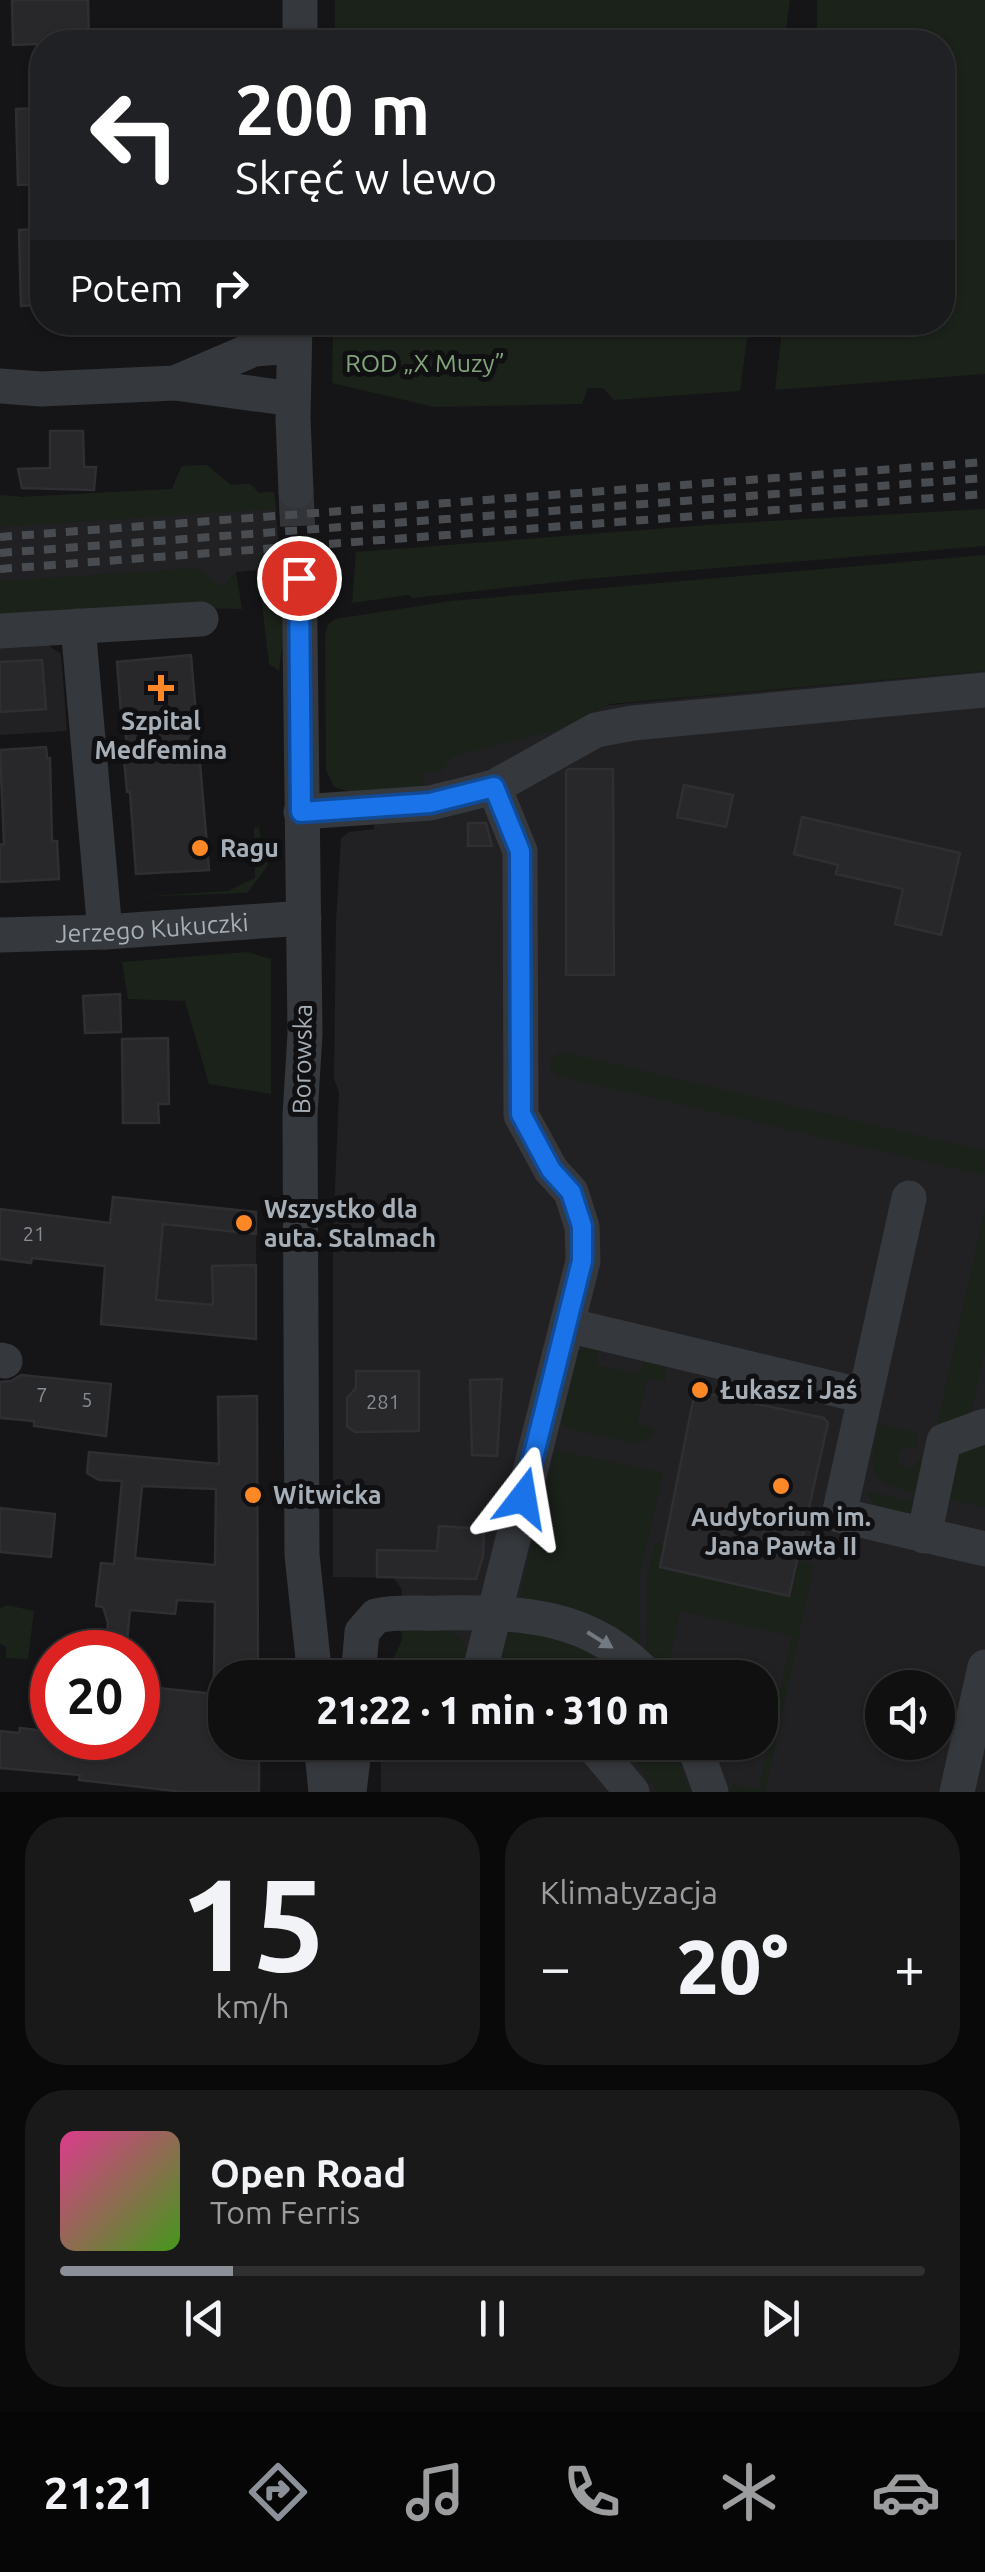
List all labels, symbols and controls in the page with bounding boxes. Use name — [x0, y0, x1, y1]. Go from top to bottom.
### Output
icon: left — [70, 70, 200, 200]
text: 200 m — [235, 70, 430, 148]
text: Skręć w lewo — [235, 152, 497, 203]
icon: right — [203, 260, 258, 315]
text: Potem — [70, 267, 183, 309]
park label: ROD „X Muzy” — [345, 349, 505, 377]
pin — [257, 536, 342, 621]
icon: arrive — [272, 551, 327, 606]
marker: Szpital Medfemina — [148, 675, 174, 701]
place label: Szpital Medfemina — [95, 707, 227, 764]
place label: Ragu — [220, 834, 279, 862]
marker: Ragu — [189, 837, 211, 859]
street label: Jerzego Kukuczki — [55, 908, 249, 947]
street label: Borowska — [287, 1004, 317, 1114]
place label: Wszystko dla auta. Stalmach — [264, 1195, 436, 1252]
marker: Wszystko dla auta. Stalmach — [233, 1212, 255, 1234]
house number: 21 — [23, 1222, 45, 1245]
place label: Łukasz i Jaś — [720, 1376, 858, 1404]
marker: Łukasz i Jaś — [689, 1379, 711, 1401]
house number: 7 — [36, 1383, 48, 1406]
house number: 5 — [81, 1388, 93, 1411]
house number: 281 — [366, 1390, 400, 1413]
position arrow — [471, 1446, 575, 1550]
marker: Audytorium im. Jana Pawła II — [770, 1475, 792, 1497]
place label: Witwicka — [273, 1481, 382, 1509]
marker: Witwicka — [242, 1484, 264, 1506]
place label: Audytorium im. Jana Pawła II — [691, 1503, 871, 1560]
speed limit sign: 20 — [30, 1630, 160, 1760]
one-way arrow — [586, 1631, 614, 1648]
map controls — [865, 1670, 955, 1760]
button: sound — [865, 1670, 955, 1760]
text: 21:22 · 1 min · 310 m — [316, 1689, 670, 1731]
text: 15 — [179, 1850, 326, 1996]
text: Klimatyzacja — [540, 1874, 718, 1910]
text: 20° — [677, 1924, 788, 2008]
text: − — [540, 1936, 571, 1997]
text: + — [894, 1936, 925, 1997]
text: km/h — [216, 1988, 289, 2024]
text: Open Road — [210, 2152, 406, 2194]
text: Tom Ferris — [210, 2194, 360, 2230]
icon: previous — [177, 2291, 232, 2346]
icon: pause — [465, 2291, 520, 2346]
icon: next — [753, 2291, 808, 2346]
icon: directions — [243, 2457, 313, 2527]
icon: music — [400, 2457, 470, 2527]
icon: phone — [557, 2457, 627, 2527]
icon: climate — [714, 2457, 784, 2527]
icon: car — [871, 2457, 941, 2527]
text: 21:21 — [44, 2467, 156, 2518]

